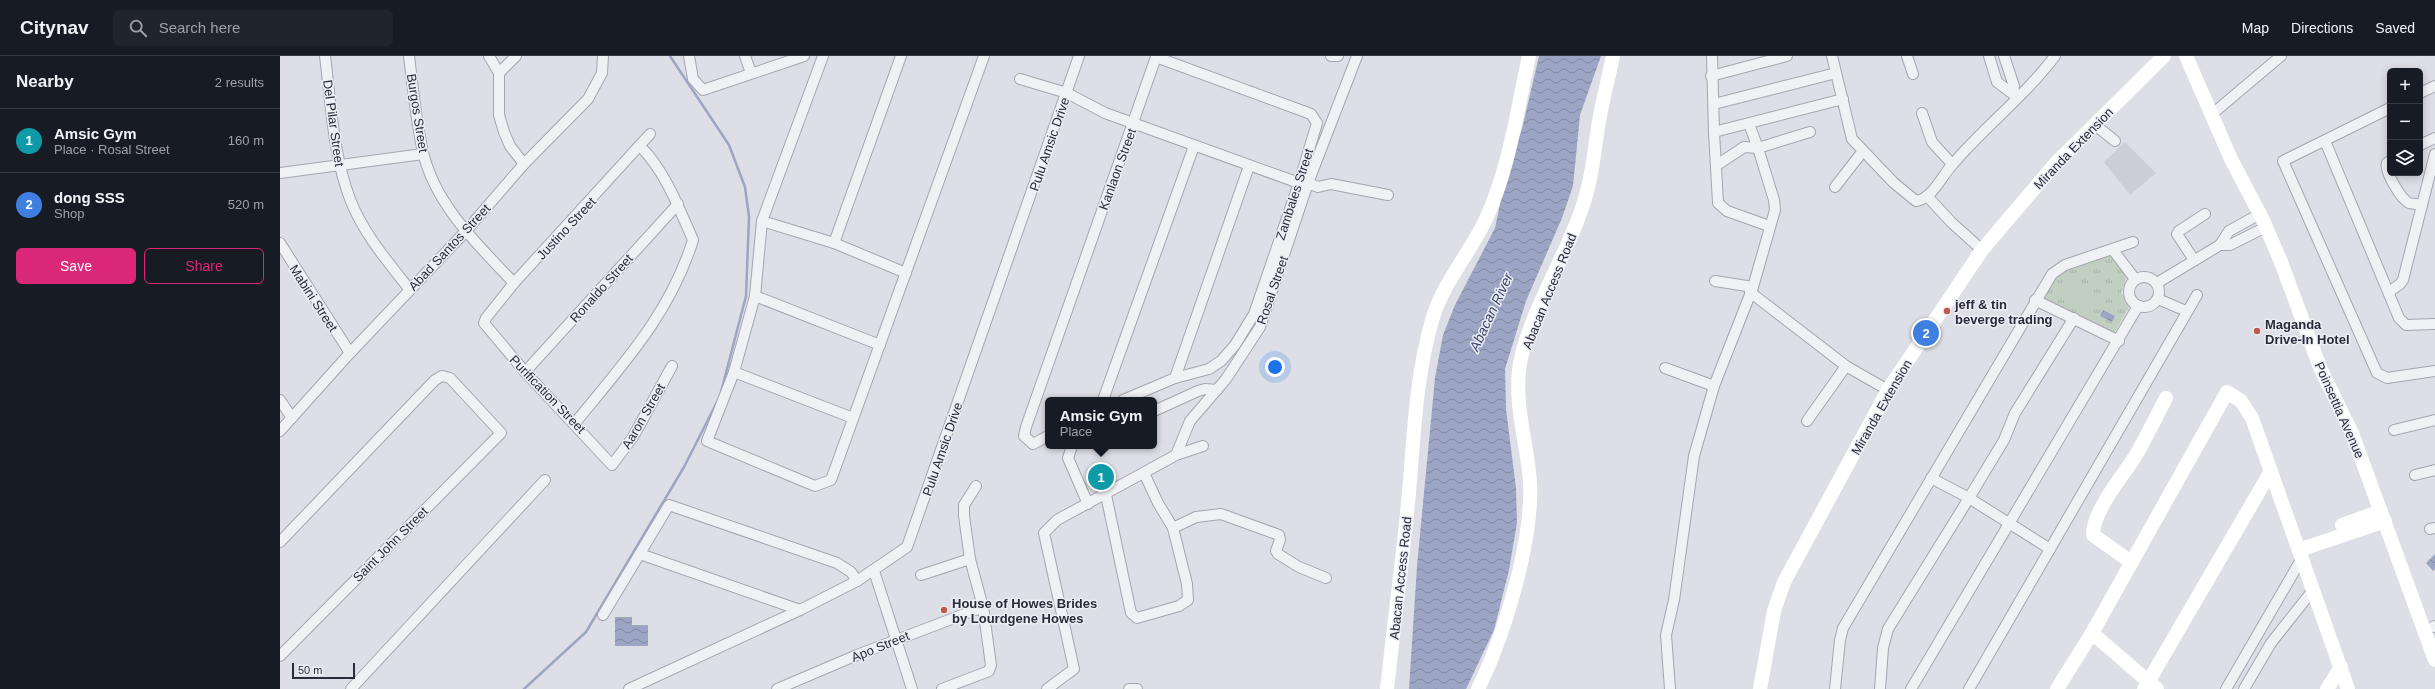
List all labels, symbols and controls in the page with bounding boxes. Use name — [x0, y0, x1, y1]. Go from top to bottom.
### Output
search box — [113, 10, 393, 46]
text: Citynav — [20, 17, 89, 38]
icon: search — [127, 17, 149, 39]
text: Search here — [159, 19, 240, 36]
text: Map — [2242, 20, 2269, 36]
text: Directions — [2291, 20, 2353, 36]
text: Saved — [2375, 20, 2415, 36]
map controls — [2387, 68, 2423, 176]
button: + — [2387, 68, 2423, 104]
text: Nearby — [16, 72, 74, 91]
street label: Burgos Street — [404, 73, 431, 154]
text: 2 results — [215, 75, 264, 90]
street label: Del Pilar Street — [320, 79, 347, 168]
street label: Pulu Amsic Drive — [1026, 95, 1073, 193]
street label: Miranda Extension — [2031, 104, 2116, 192]
button: − — [2387, 104, 2423, 140]
text: Amsic Gym — [54, 125, 137, 142]
street label: Kanlaon Street — [1096, 126, 1139, 212]
text: 1 — [25, 133, 33, 148]
text: 160 m — [228, 133, 264, 148]
button: layers — [2387, 140, 2423, 176]
text: Place · Rosal Street — [54, 142, 170, 157]
street label: Zambales Street — [1273, 146, 1316, 242]
text: dong SSS — [54, 189, 125, 206]
street label: Justino Street — [534, 194, 599, 263]
text: 2 — [25, 197, 33, 212]
text: 520 m — [228, 197, 264, 212]
street label: Abad Santos Street — [405, 201, 494, 294]
text: Shop — [54, 206, 84, 221]
street label: Abacan Access Road — [1519, 231, 1580, 351]
button: Save — [16, 248, 136, 284]
button: Share — [144, 248, 264, 284]
street label: Ronaldo Street — [567, 251, 636, 326]
street label: Rosal Street — [1254, 254, 1291, 326]
street label: Mabini Street — [286, 262, 341, 335]
water label: Abacan River — [1466, 269, 1517, 354]
place label: jeff & tin beverge trading — [1954, 297, 2053, 327]
marker: jeff & tin beverge trading — [1942, 306, 1952, 316]
place label: Maganda Drive-In Hotel — [2265, 317, 2350, 347]
pin: 2 — [1913, 318, 1939, 348]
marker: Maganda Drive-In Hotel — [2252, 326, 2262, 336]
street label: Purification Street — [507, 352, 589, 437]
your location — [1265, 357, 1285, 377]
street label: Miranda Extension — [1848, 357, 1915, 458]
street label: Poinsettia Avenue — [2312, 360, 2368, 461]
street label: Aaron Street — [619, 381, 668, 452]
popup — [1045, 397, 1157, 449]
street label: Pulu Amsic Drive — [919, 400, 966, 498]
text: Amsic Gym — [1060, 407, 1142, 424]
text: Place — [1060, 424, 1092, 439]
pin: 1 — [1088, 462, 1114, 492]
street label: Saint John Street — [350, 504, 431, 585]
street label: Abacan Access Road — [1387, 516, 1414, 640]
place label: House of Howes Brides by Lourdgene Howes — [952, 596, 1097, 626]
marker: House of Howes Brides by Lourdgene Howes — [939, 605, 949, 615]
street label: Apo Street — [849, 628, 912, 665]
scale bar — [292, 661, 355, 680]
text: 50 m — [298, 664, 322, 676]

